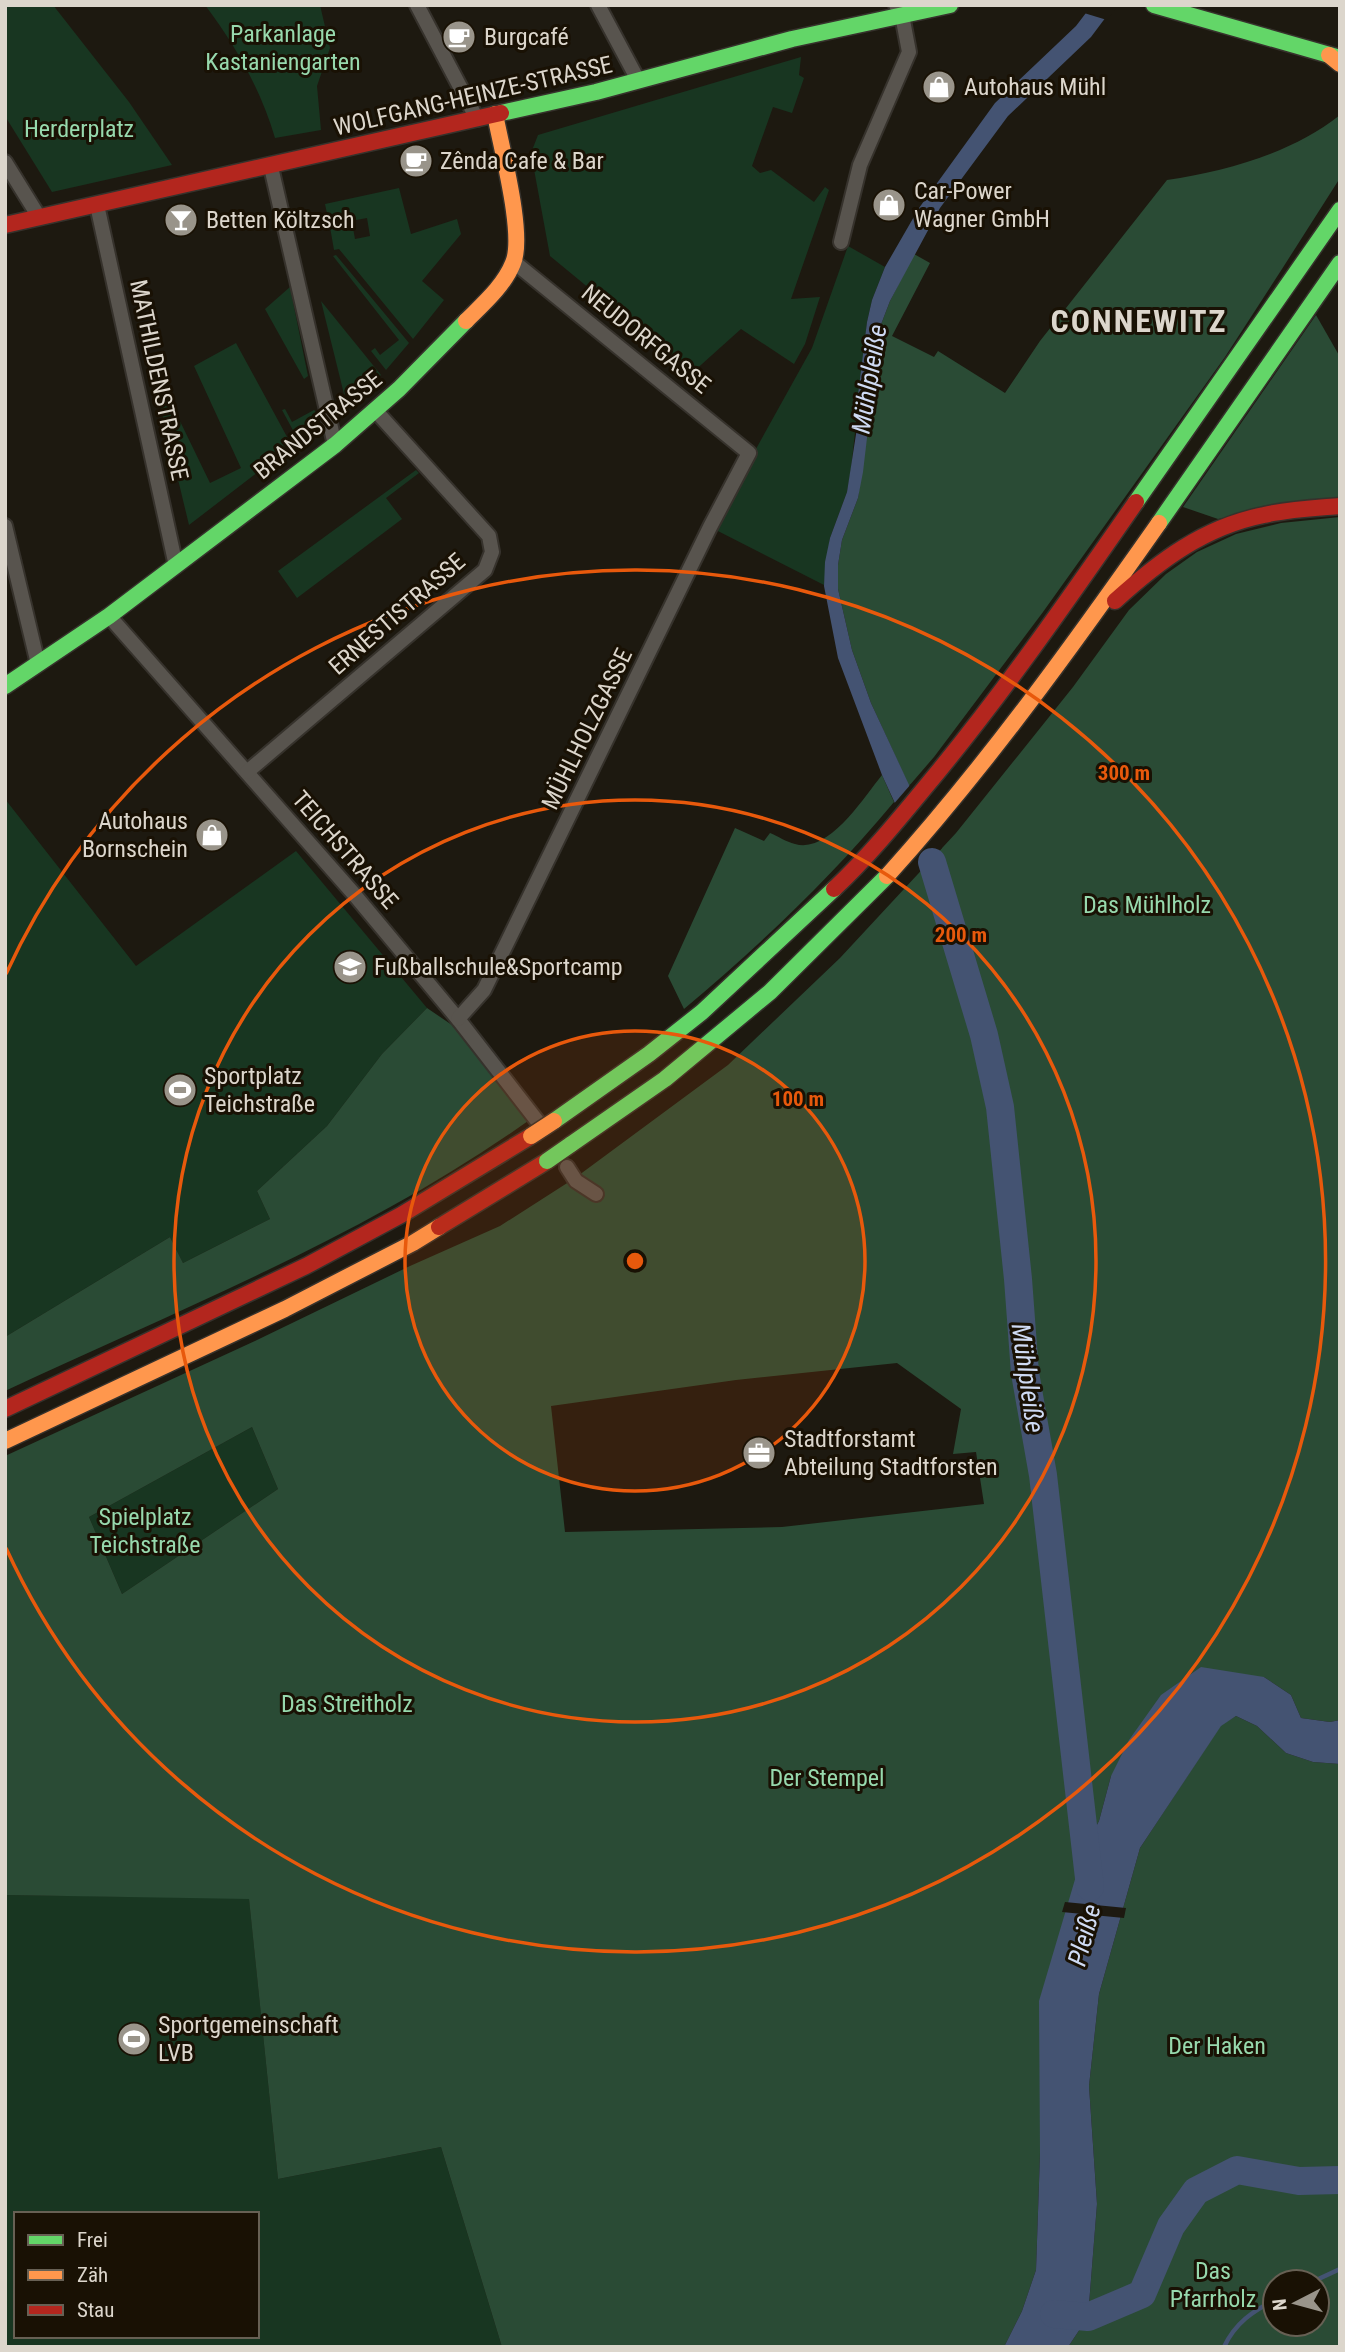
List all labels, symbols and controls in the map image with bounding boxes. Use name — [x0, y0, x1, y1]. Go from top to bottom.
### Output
cafe icon: Burgcafé — [440, 18, 478, 56]
park label: Parkanlage Kastaniengarten — [205, 20, 361, 76]
place label: Burgcafé — [484, 23, 569, 51]
street label: WOLFGANG-HEINZE-STRASSE — [331, 50, 615, 142]
shop icon: Autohaus Mühl — [920, 68, 958, 106]
place label: Autohaus Mühl — [964, 73, 1106, 101]
park label: Herderplatz — [24, 115, 134, 143]
cafe icon: Zênda Cafe & Bar — [397, 142, 435, 180]
place label: Zênda Cafe & Bar — [440, 147, 604, 175]
place label: Car-Power Wagner GmbH — [914, 177, 1050, 233]
shop icon: Car-Power Wagner GmbH — [870, 186, 908, 224]
bar icon: Betten Költzsch — [162, 201, 200, 239]
place label: Betten Költzsch — [206, 206, 355, 234]
street label: MATHILDENSTRASSE — [124, 277, 194, 483]
street label: NEUDORFGASSE — [576, 279, 716, 399]
district label: CONNEWITZ — [1051, 302, 1227, 340]
water label: Mühlpleiße — [846, 322, 892, 436]
street label: BRANDSTRASSE — [248, 365, 388, 485]
street label: ERNESTISTRASSE — [323, 547, 471, 681]
street label: MÜHLHOLZGASSE — [536, 644, 638, 814]
text: 300 m — [1098, 761, 1150, 785]
street label: TEICHSTRASSE — [286, 785, 404, 915]
place label: Autohaus Bornschein — [82, 807, 188, 863]
shop icon: Autohaus Bornschein — [193, 816, 231, 854]
park label: Das Mühlholz — [1083, 891, 1211, 919]
text: 200 m — [935, 923, 987, 947]
school or university icon: Fußballschule&Sportcamp — [331, 948, 369, 986]
place label: Fußballschule&Sportcamp — [374, 953, 623, 981]
place label: Sportplatz Teichstraße — [204, 1062, 315, 1118]
sports icon: Sportplatz Teichstraße — [161, 1071, 199, 1109]
text: 100 m — [772, 1087, 824, 1111]
centre of rings — [623, 1249, 647, 1273]
water label: Mühlpleiße — [1005, 1321, 1051, 1435]
place label: Stadtforstamt Abteilung Stadtforsten — [784, 1425, 998, 1481]
office icon: Stadtforstamt Abteilung Stadtforsten — [740, 1434, 778, 1472]
park label: Spielplatz Teichstraße — [90, 1503, 200, 1559]
park label: Das Streitholz — [281, 1690, 413, 1718]
park label: Der Stempel — [769, 1764, 885, 1792]
water label: Pleiße — [1061, 1901, 1107, 1969]
place label: Sportgemeinschaft LVB — [158, 2011, 339, 2067]
sports icon: Sportgemeinschaft LVB — [115, 2020, 153, 2058]
park label: Der Haken — [1168, 2032, 1266, 2060]
legend — [14, 2212, 259, 2338]
text: Frei — [77, 2228, 108, 2252]
park label: Das Pfarrholz — [1170, 2257, 1256, 2313]
text: Zäh — [77, 2263, 108, 2287]
north arrow — [1261, 2268, 1331, 2338]
text: Stau — [77, 2298, 114, 2322]
text: N — [1268, 2298, 1292, 2312]

